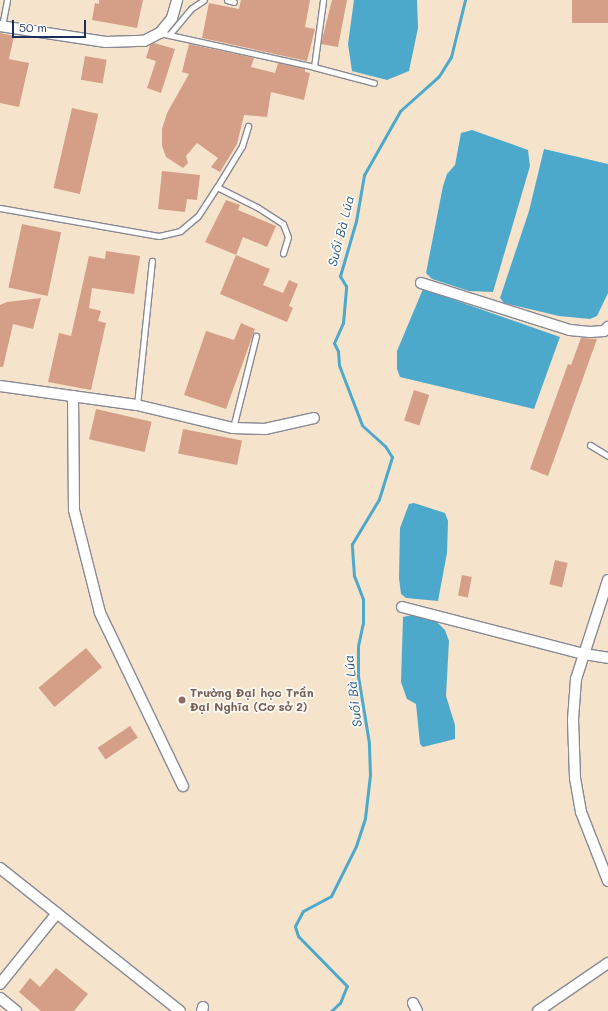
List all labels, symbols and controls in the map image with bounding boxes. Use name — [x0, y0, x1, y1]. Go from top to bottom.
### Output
scale bar — [14, 12, 88, 38]
text: 50 m — [19, 19, 47, 35]
water label: Suối Bà Lúa — [325, 194, 357, 268]
water label: Suối Bà Lúa — [341, 654, 365, 728]
place label: Trường Đại học Trần Đại Nghĩa (Cơ sở 2) — [190, 686, 314, 714]
marker: Trường Đại học Trần Đại Nghĩa (Cơ sở 2) — [177, 695, 187, 705]

